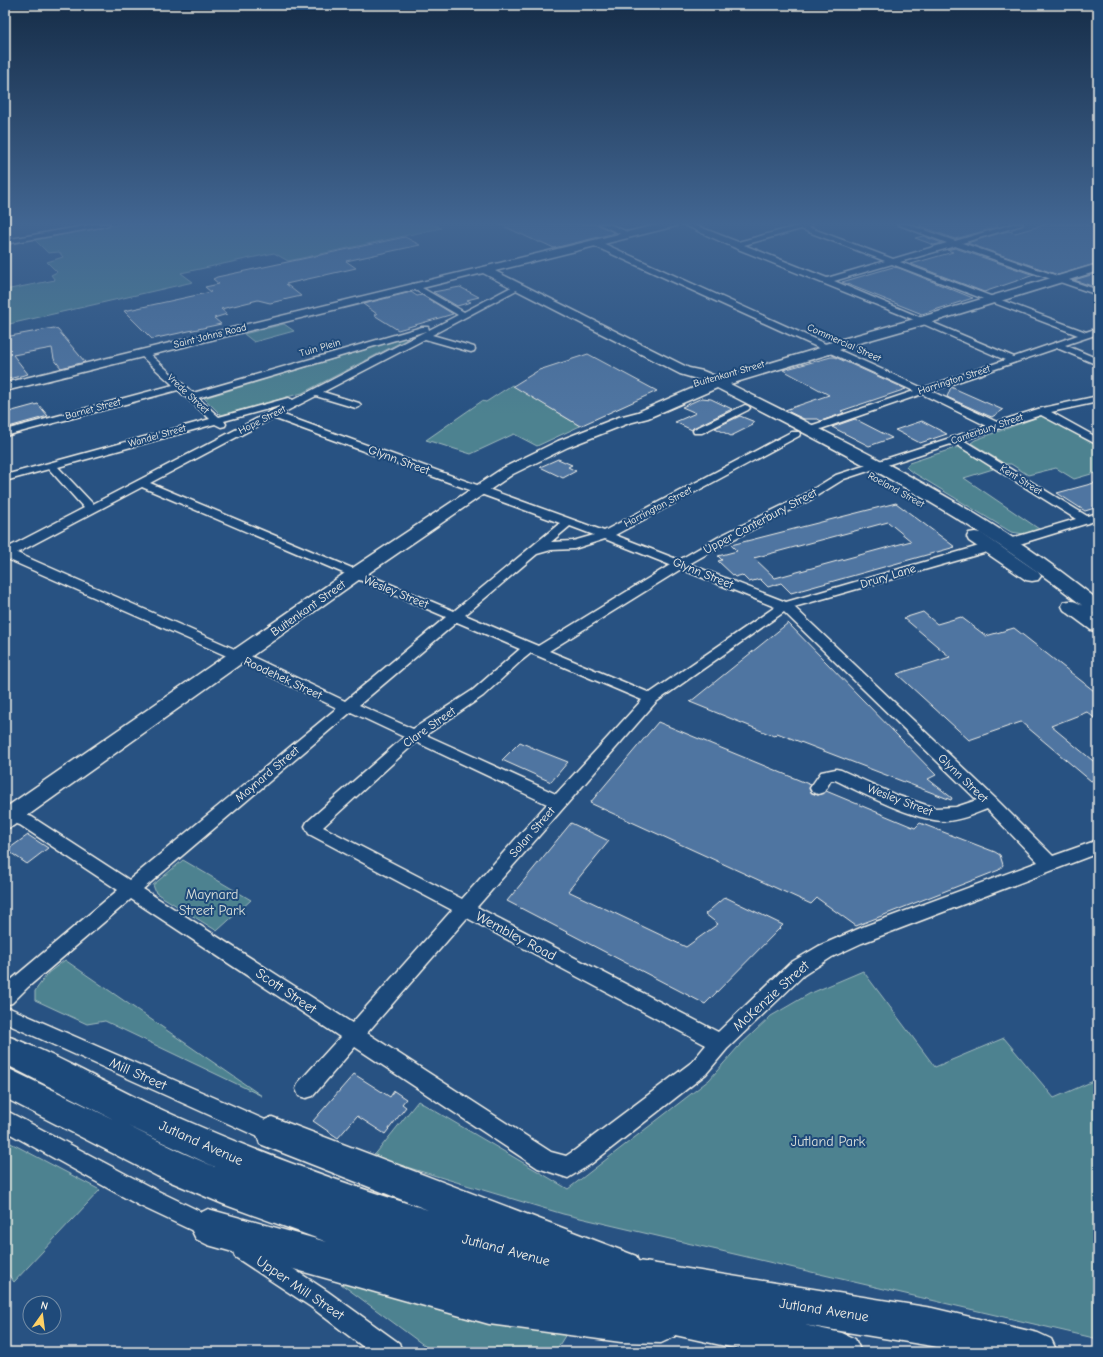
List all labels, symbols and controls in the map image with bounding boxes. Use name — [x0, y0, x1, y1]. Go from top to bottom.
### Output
street label: Saint Johns Road — [172, 321, 248, 351]
street label: Commercial Street — [805, 321, 884, 365]
street label: Tuin Plein — [298, 336, 342, 360]
street label: Buitenkant Street — [692, 358, 767, 390]
street label: Harrington Street — [916, 362, 993, 397]
street label: Vrede Street — [165, 372, 212, 417]
street label: Barnet Street — [64, 396, 123, 422]
street label: Hope Street — [236, 403, 289, 437]
street label: Canterbury Street — [949, 411, 1026, 447]
street label: Wandel Street — [127, 422, 188, 450]
street label: Glynn Street — [367, 442, 432, 478]
street label: Kent Street — [998, 462, 1045, 498]
street label: Roeland Street — [866, 470, 927, 511]
street label: Harrington Street — [622, 484, 695, 530]
street label: Upper Canterbury Street — [701, 485, 820, 557]
street label: Glynn Street — [671, 555, 736, 592]
street label: Drury Lane — [859, 561, 917, 591]
street label: Wesley Street — [362, 573, 431, 612]
street label: Buitenkant Street — [268, 577, 348, 639]
street label: Roodehek Street — [242, 654, 325, 702]
street label: Clare Street — [400, 704, 458, 750]
street label: Maynard Street — [232, 743, 302, 805]
street label: Glynn Street — [935, 751, 991, 806]
street label: Wesley Street — [865, 781, 935, 819]
street label: Solan Street — [506, 803, 558, 860]
park label: Maynard Street Park — [179, 886, 245, 919]
street label: Wembley Road — [473, 908, 559, 964]
street label: McKenzie Street — [729, 957, 813, 1035]
street label: Scott Street — [252, 965, 320, 1018]
street label: Mill Street — [107, 1054, 170, 1095]
street label: Jutland Avenue — [156, 1117, 246, 1169]
park label: Jutland Park — [791, 1133, 865, 1150]
street label: Jutland Avenue — [460, 1230, 552, 1270]
street label: Upper Mill Street — [253, 1252, 348, 1324]
north arrow — [22, 1295, 62, 1335]
street label: Jutland Avenue — [778, 1295, 870, 1325]
text: N — [39, 1299, 49, 1313]

